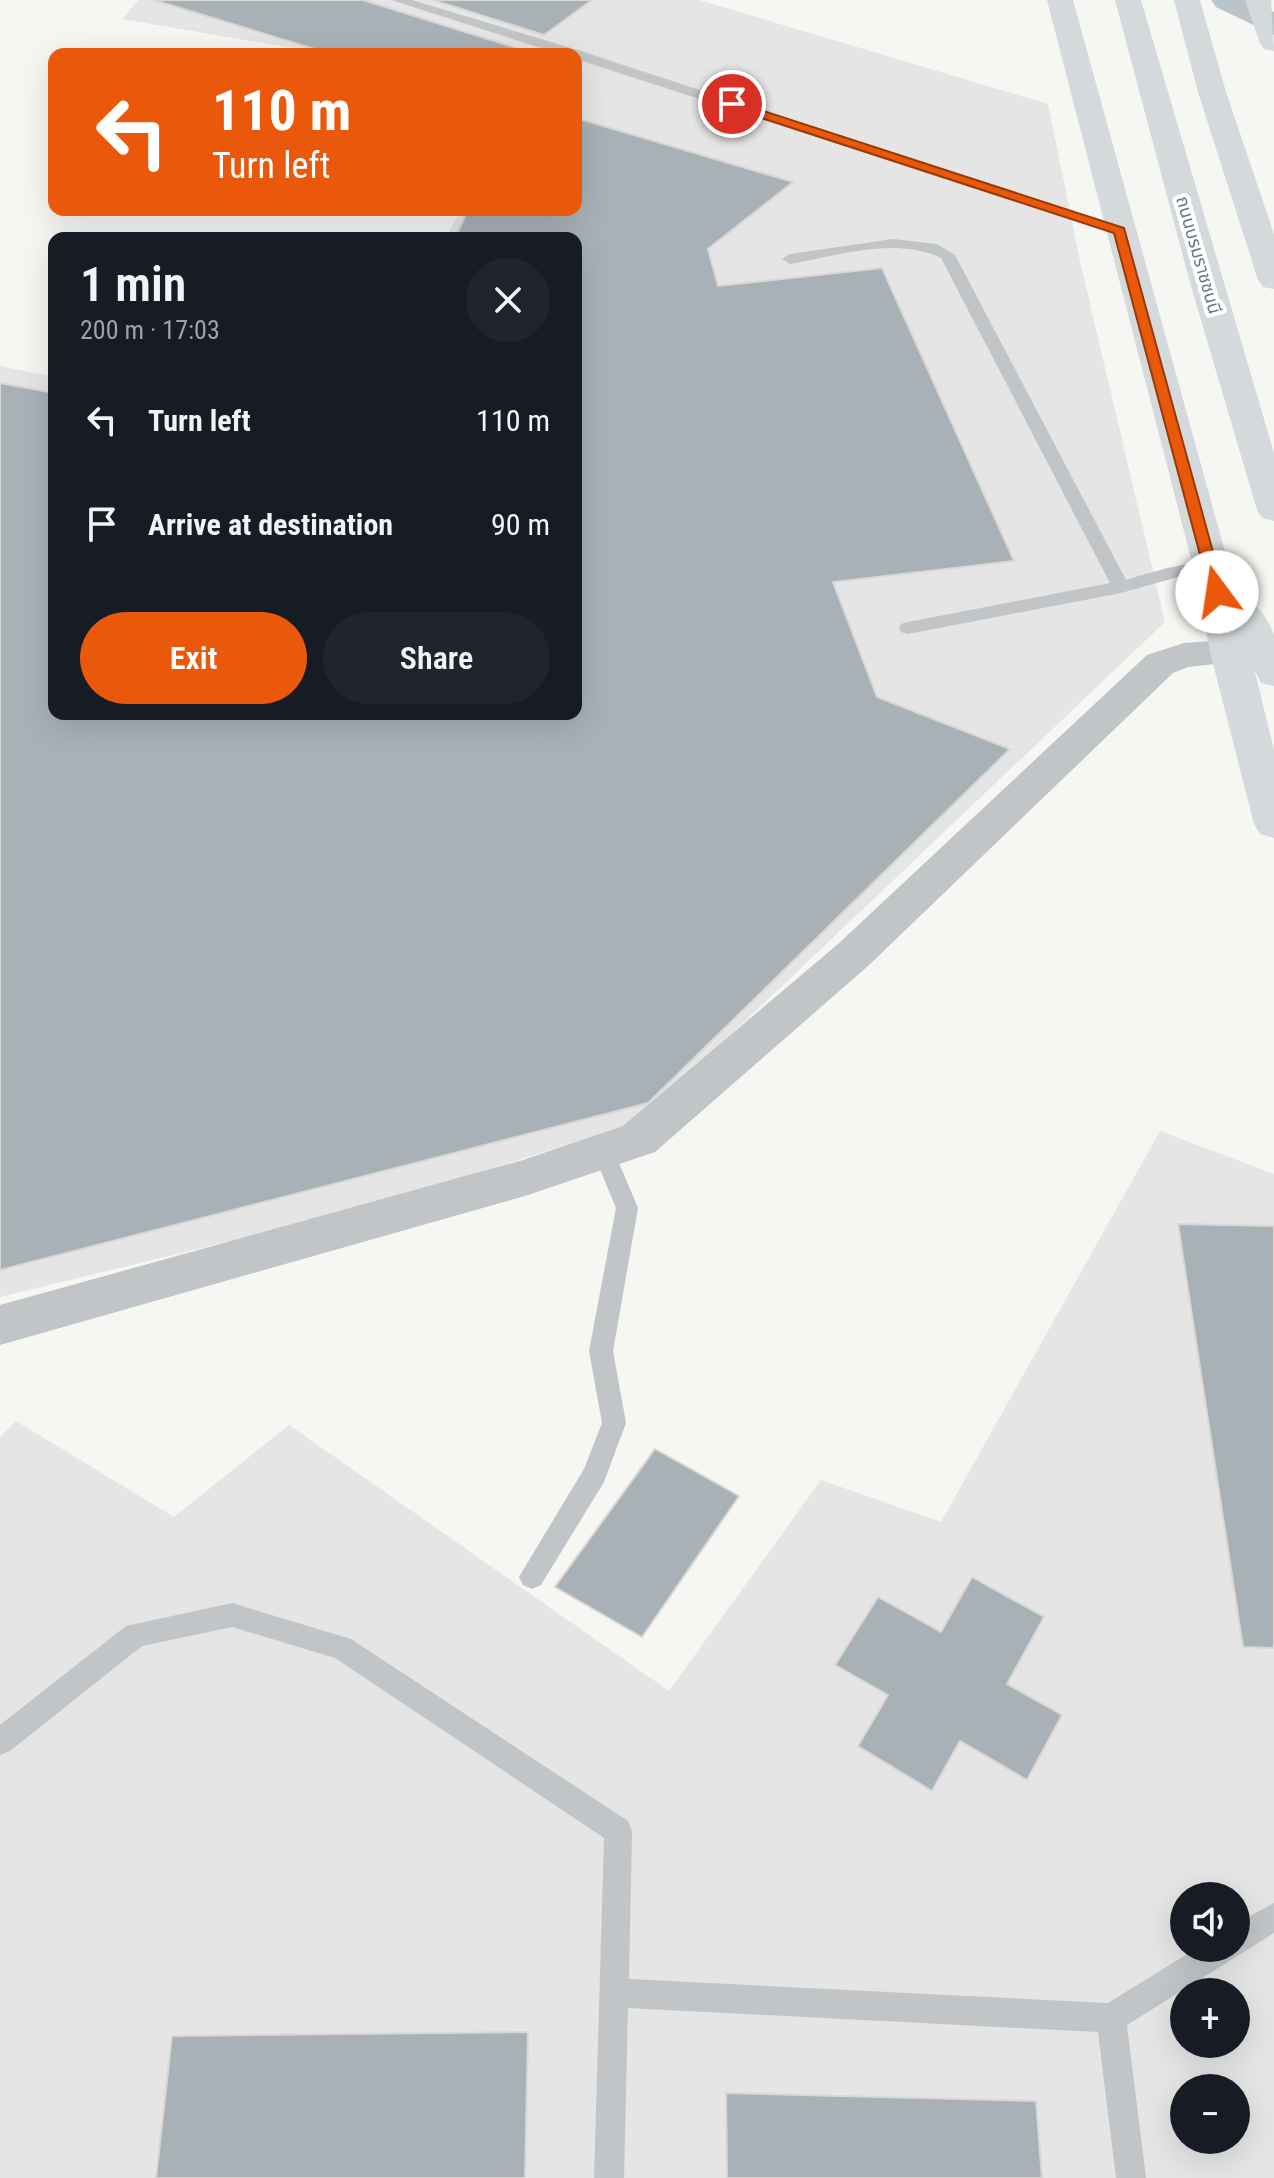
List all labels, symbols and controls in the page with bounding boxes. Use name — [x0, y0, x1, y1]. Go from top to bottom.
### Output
pin — [698, 70, 766, 138]
text: 110 m — [212, 78, 351, 144]
icon: left — [80, 80, 184, 184]
icon: arrive — [710, 82, 754, 126]
text: Turn left — [212, 145, 330, 187]
street label: ถนนบรมราชชนนี — [1172, 194, 1226, 316]
text: 1 min — [80, 256, 186, 313]
button: close — [466, 258, 550, 342]
text: 200 m · 17:03 — [80, 315, 220, 345]
icon: left — [80, 398, 124, 442]
text: Turn left — [148, 403, 251, 438]
text: 110 m — [476, 403, 550, 438]
icon: arrive — [80, 502, 124, 546]
text: Arrive at destination — [148, 507, 393, 542]
text: 90 m — [491, 507, 550, 542]
position arrow — [1175, 550, 1259, 634]
button: Exit — [80, 612, 307, 704]
button: Share — [323, 612, 550, 704]
map controls — [1170, 1882, 1250, 2154]
button: sound — [1170, 1882, 1250, 1962]
button: + — [1170, 1978, 1250, 2058]
button: − — [1170, 2074, 1250, 2154]

